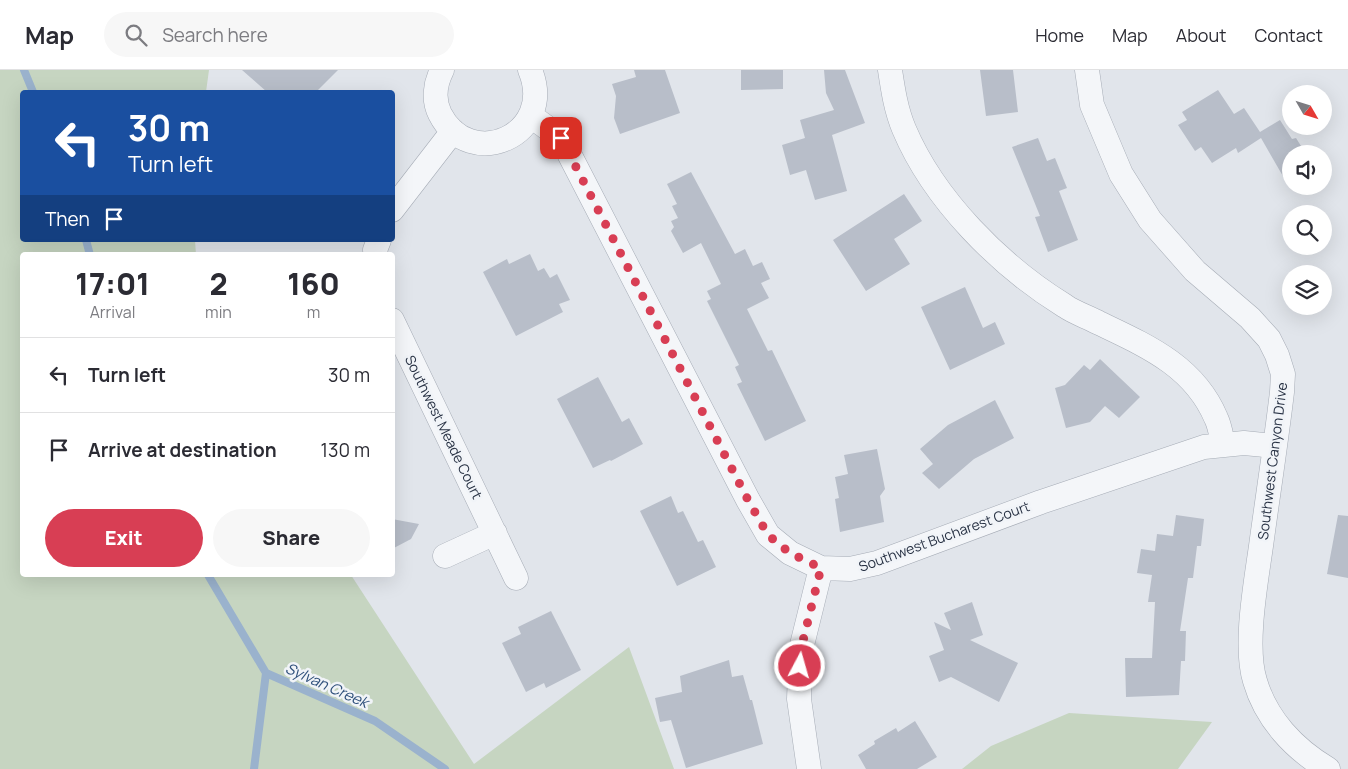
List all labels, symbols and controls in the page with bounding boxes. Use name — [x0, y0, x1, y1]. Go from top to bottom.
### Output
search box — [104, 12, 454, 57]
text: Map — [25, 18, 74, 51]
icon: search — [122, 21, 150, 49]
text: Search here — [162, 22, 268, 48]
text: Home — [1035, 23, 1084, 47]
text: Map — [1112, 23, 1148, 47]
text: About — [1176, 23, 1226, 47]
text: Contact — [1254, 23, 1323, 47]
north arrow — [1282, 85, 1332, 135]
map controls — [1282, 85, 1332, 315]
text: 30 m — [128, 104, 210, 152]
icon: left — [45, 110, 110, 175]
pin — [540, 117, 582, 159]
icon: arrive — [547, 124, 575, 152]
button: sound — [1282, 145, 1332, 195]
text: Turn left — [128, 149, 213, 179]
icon: arrive — [100, 205, 128, 233]
button: search — [1282, 205, 1332, 255]
text: Then — [45, 206, 90, 232]
text: 17:01 — [75, 263, 150, 304]
text: 2 — [209, 263, 228, 304]
text: 160 — [287, 263, 340, 304]
button: layers — [1282, 265, 1332, 315]
text: Arrival — [90, 301, 135, 323]
text: min — [205, 301, 232, 323]
text: m — [307, 301, 320, 323]
street label: Southwest Meade Court — [401, 352, 487, 502]
icon: left — [45, 361, 73, 389]
text: Turn left — [88, 362, 166, 388]
text: 30 m — [328, 362, 370, 388]
street label: Southwest Canyon Drive — [1253, 381, 1291, 541]
icon: arrive — [45, 436, 73, 464]
text: Arrive at destination — [88, 437, 277, 463]
text: 130 m — [321, 437, 370, 463]
street label: Southwest Bucharest Court — [856, 496, 1032, 576]
button: Exit — [45, 509, 203, 567]
button: Share — [213, 509, 370, 567]
position arrow — [773, 639, 825, 691]
water label: Sylvan Creek — [282, 657, 374, 714]

